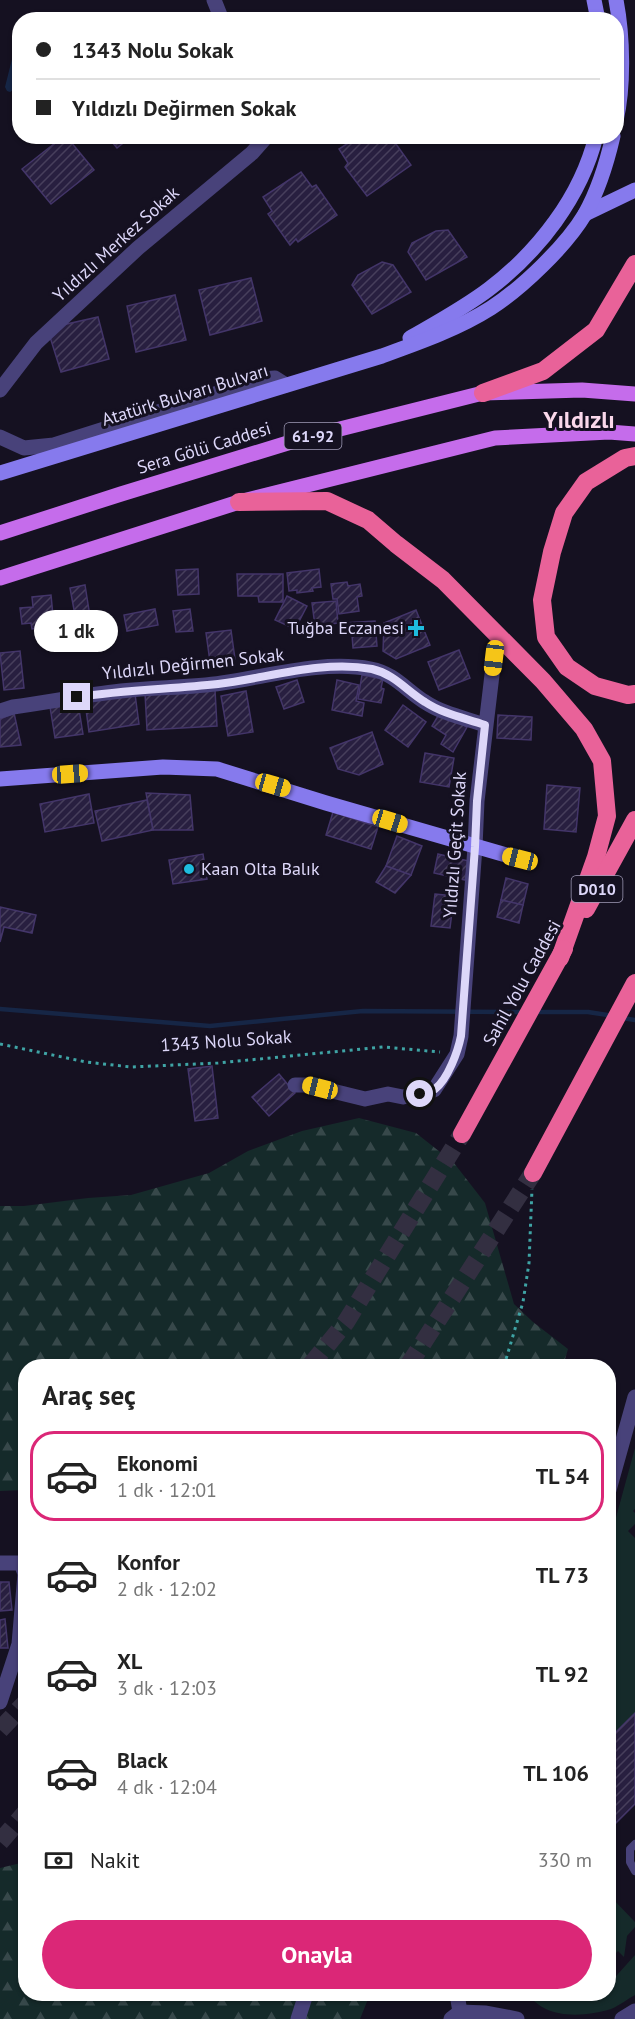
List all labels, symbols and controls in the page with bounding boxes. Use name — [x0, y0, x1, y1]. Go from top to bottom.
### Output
text: 1343 Nolu Sokak — [72, 36, 234, 64]
text: Yıldızlı Değirmen Sokak — [72, 94, 296, 122]
street label: Yıldızlı Merkez Sokak — [48, 181, 184, 306]
street label: Atatürk Bulvarı Bulvarı — [99, 358, 271, 431]
district label: Yıldızlı — [542, 404, 615, 435]
street label: Sera Gölü Caddesi — [134, 416, 274, 479]
road number: 61-92 — [284, 423, 342, 449]
callout: 1 dk — [35, 610, 119, 652]
place label: Tuğba Eczanesi — [287, 616, 404, 639]
text: 1 dk — [58, 618, 95, 644]
marker: Tuğba Eczanesi — [409, 621, 423, 635]
car — [483, 639, 505, 677]
street label: Yıldızlı Değirmen Sokak — [101, 642, 285, 684]
route end — [63, 683, 90, 710]
car — [51, 764, 89, 784]
car — [253, 771, 293, 799]
street label: Yıldızlı Geçit Sokak — [438, 771, 471, 919]
car — [370, 807, 410, 835]
car — [500, 846, 540, 872]
place label: Kaan Olta Balık — [201, 857, 320, 880]
marker: Kaan Olta Balık — [182, 862, 196, 876]
road number: D010 — [572, 876, 622, 902]
street label: Sahil Yolu Caddesi — [477, 916, 566, 1050]
street label: 1343 Nolu Sokak — [160, 1024, 292, 1057]
car — [300, 1075, 340, 1101]
route start — [406, 1080, 433, 1107]
text: Araç seç — [42, 1378, 136, 1412]
icon: car — [45, 1449, 99, 1503]
text: Ekonomi — [117, 1449, 198, 1477]
text: TL 54 — [536, 1462, 589, 1490]
text: 1 dk · 12:01 — [117, 1477, 217, 1503]
icon: car — [45, 1548, 99, 1602]
text: Konfor — [117, 1548, 180, 1576]
text: TL 73 — [536, 1561, 589, 1589]
text: 2 dk · 12:02 — [117, 1576, 217, 1602]
icon: car — [45, 1647, 99, 1701]
text: XL — [117, 1647, 142, 1675]
text: TL 92 — [536, 1660, 589, 1688]
text: 3 dk · 12:03 — [117, 1675, 217, 1701]
icon: car — [45, 1746, 99, 1800]
text: Black — [117, 1746, 168, 1774]
text: TL 106 — [523, 1759, 589, 1787]
text: 4 dk · 12:04 — [117, 1774, 217, 1800]
icon: cash — [42, 1844, 75, 1877]
text: Nakit — [90, 1846, 140, 1874]
text: 330 m — [538, 1847, 592, 1873]
button: Onayla — [42, 1920, 592, 1989]

